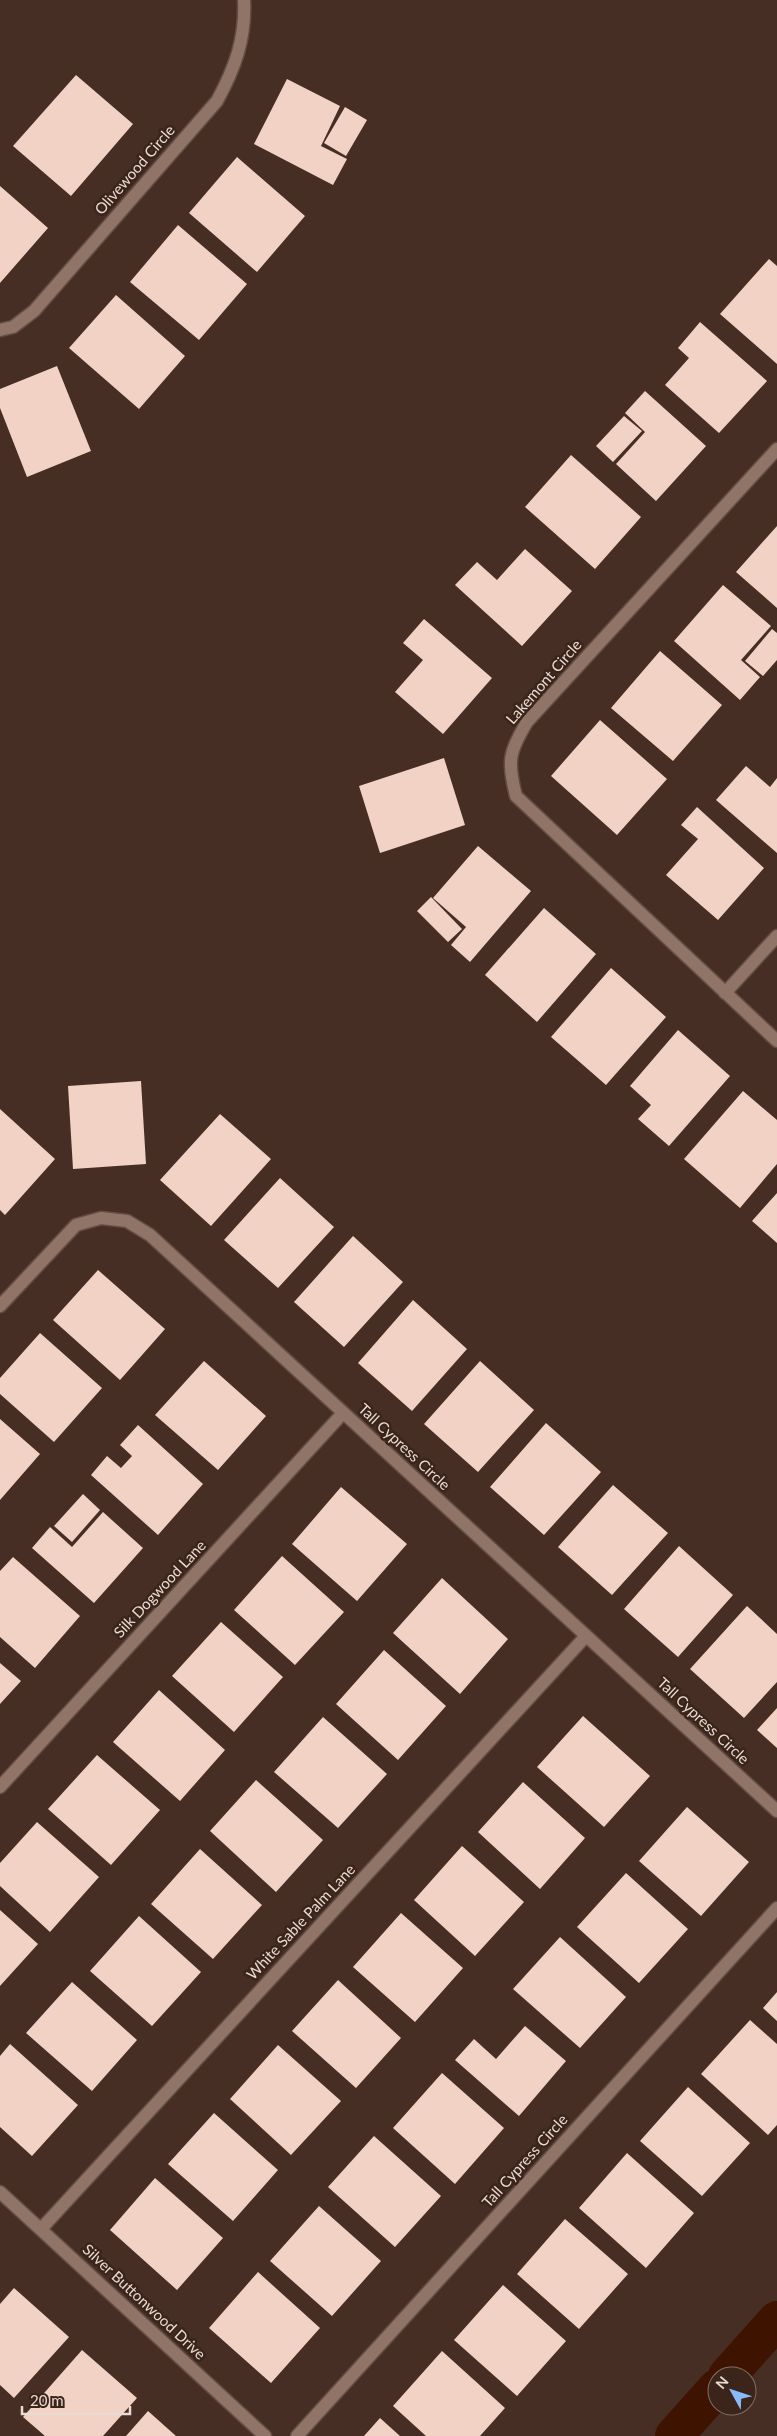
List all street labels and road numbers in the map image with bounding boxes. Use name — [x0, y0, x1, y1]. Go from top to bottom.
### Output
street label: Olivewood Circle — [90, 121, 178, 218]
street label: Lakemont Circle — [502, 635, 585, 727]
street label: Tall Cypress Circle — [355, 1399, 454, 1493]
street label: Silk Dogwood Lane — [110, 1536, 209, 1641]
street label: Tall Cypress Circle — [654, 1673, 753, 1767]
street label: White Sable Palm Lane — [242, 1860, 358, 1983]
street label: Tall Cypress Circle — [478, 2110, 571, 2210]
street label: Silver Buttonwood Drive — [80, 2240, 210, 2363]

